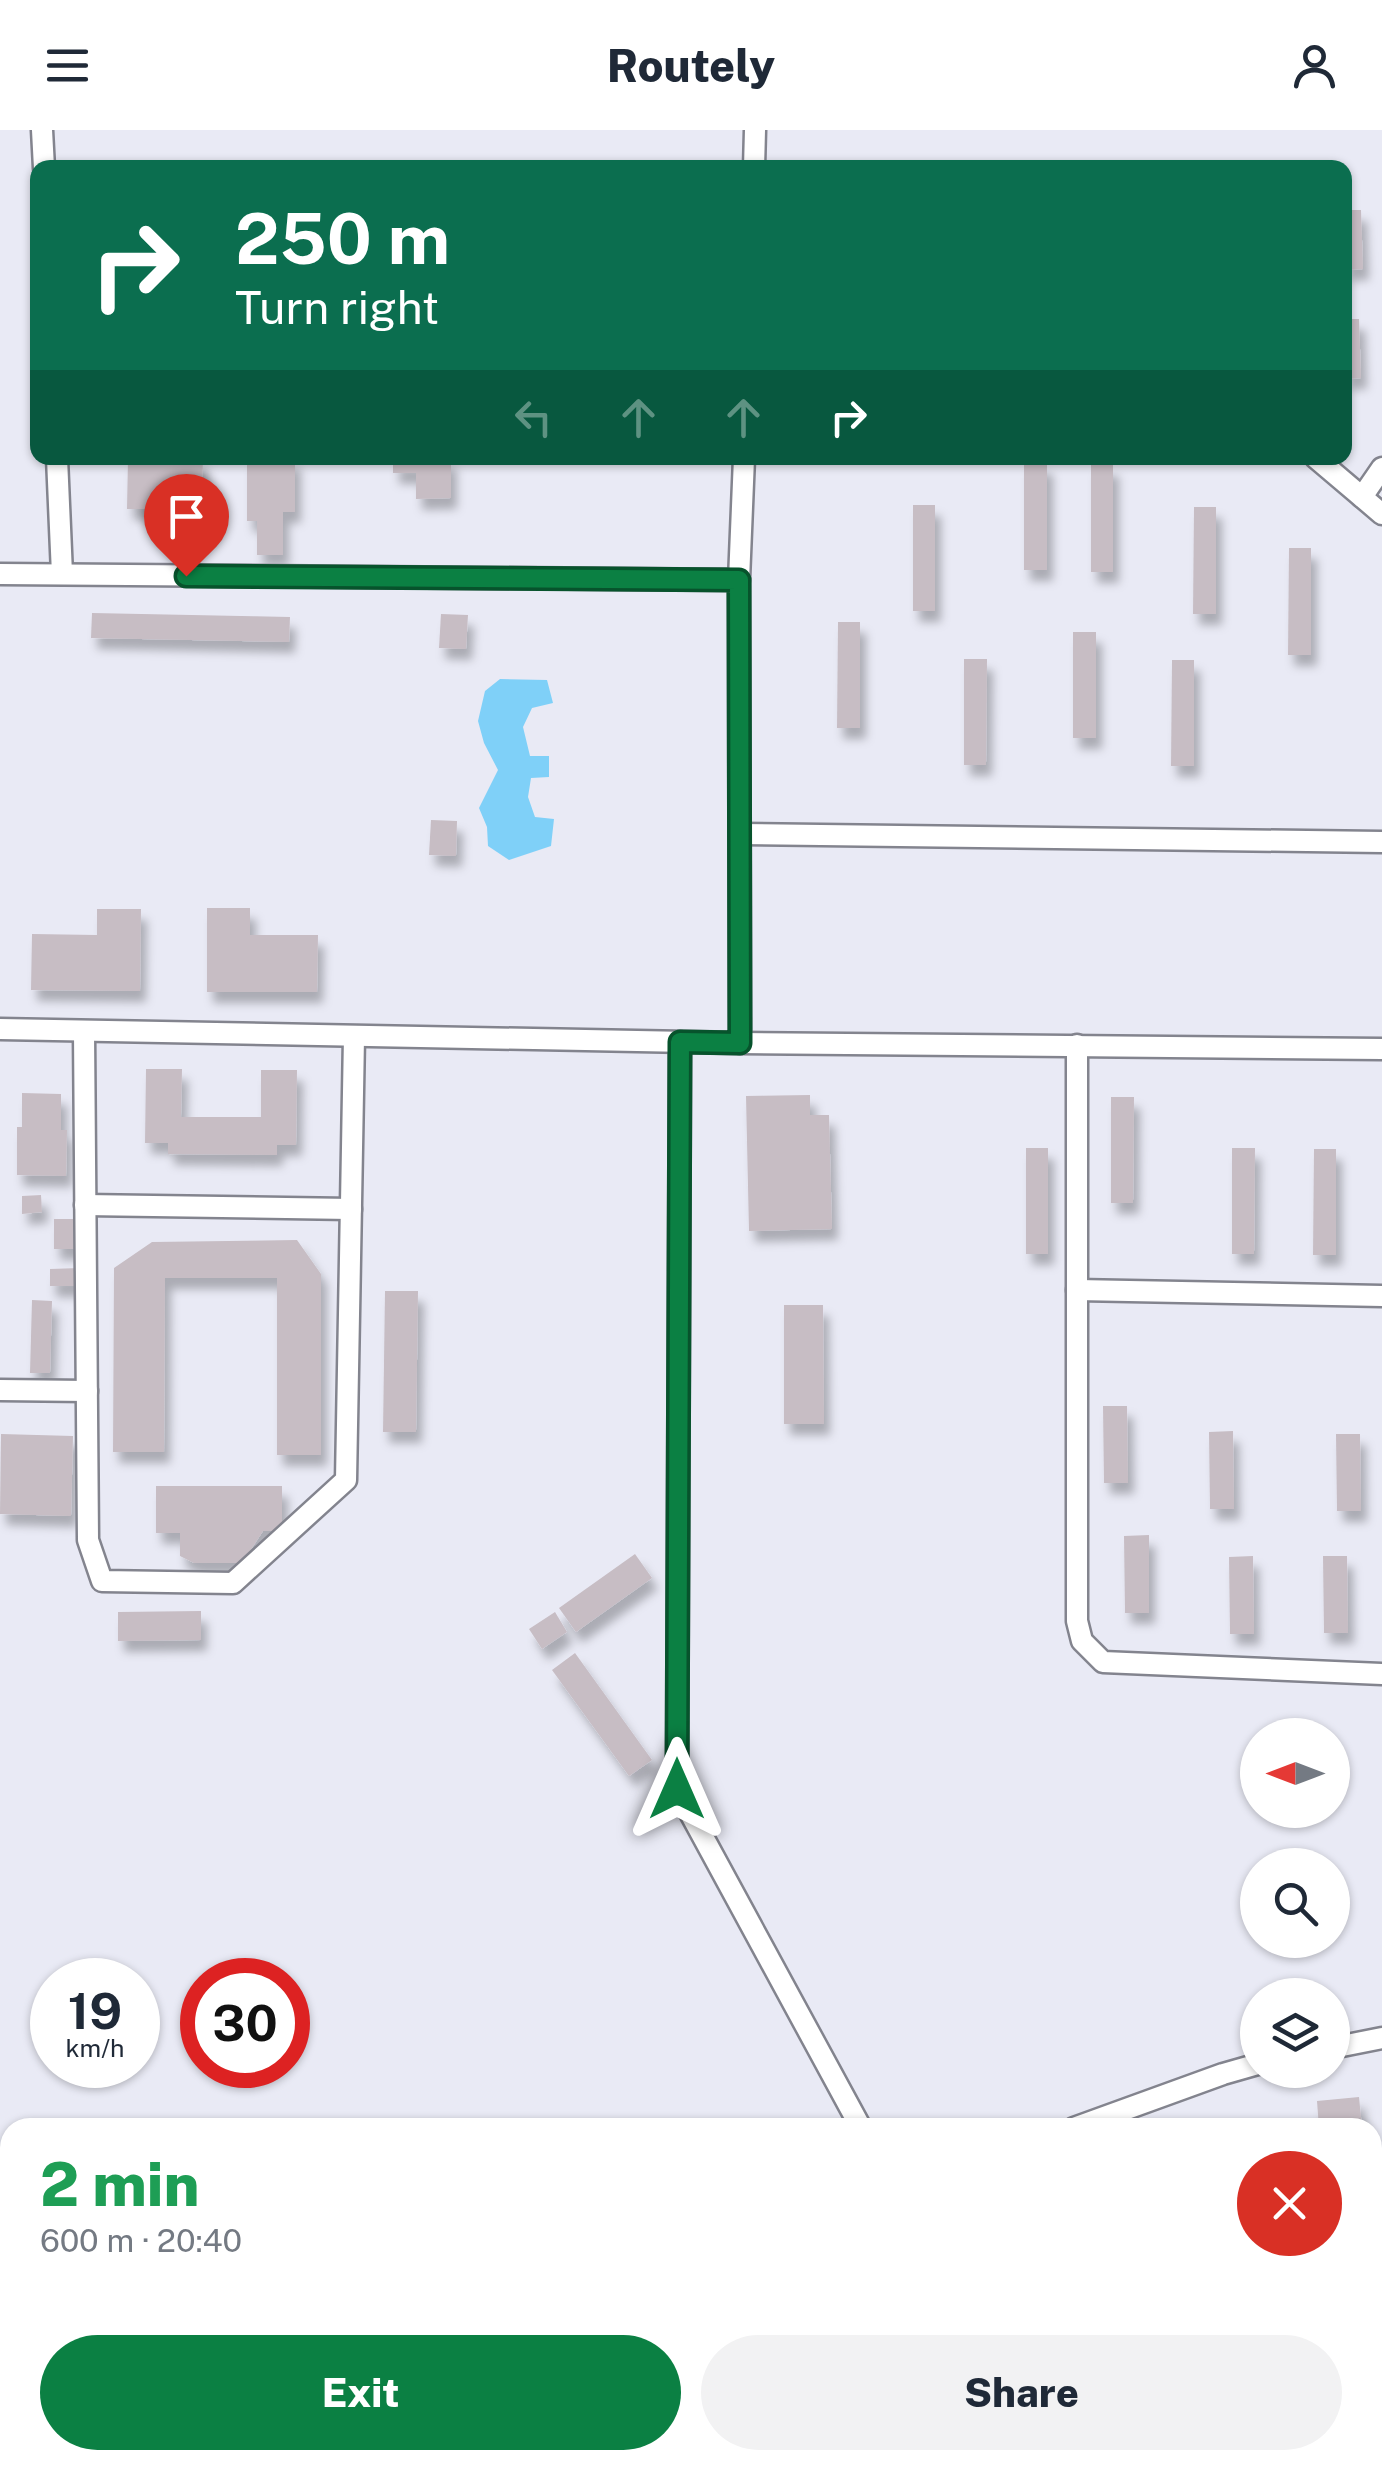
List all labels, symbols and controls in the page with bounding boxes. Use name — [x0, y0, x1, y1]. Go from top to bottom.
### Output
icon: menu — [40, 38, 95, 93]
icon: person — [1287, 38, 1342, 93]
text: Routely — [607, 39, 775, 92]
text: 250 m — [235, 197, 450, 280]
icon: right — [70, 200, 200, 330]
text: Turn right — [235, 281, 439, 334]
icon: left — [506, 390, 561, 445]
icon: ahead — [611, 390, 666, 445]
icon: ahead — [716, 390, 771, 445]
icon: right — [821, 390, 876, 445]
pin — [144, 474, 229, 577]
icon: arrive — [159, 489, 214, 544]
north arrow — [1240, 1718, 1350, 1828]
map controls — [1240, 1718, 1350, 2088]
position arrow — [625, 1737, 729, 1841]
button: search — [1240, 1848, 1350, 1958]
speed limit sign: 30 — [180, 1958, 310, 2088]
button: layers — [1240, 1978, 1350, 2088]
text: 19 — [68, 1981, 122, 2040]
text: km/h — [66, 2033, 124, 2063]
text: 2 min — [40, 2149, 199, 2220]
button: close — [1237, 2151, 1342, 2256]
text: 600 m · 20:40 — [40, 2222, 242, 2259]
button: Exit — [40, 2335, 681, 2450]
button: Share — [701, 2335, 1342, 2450]

